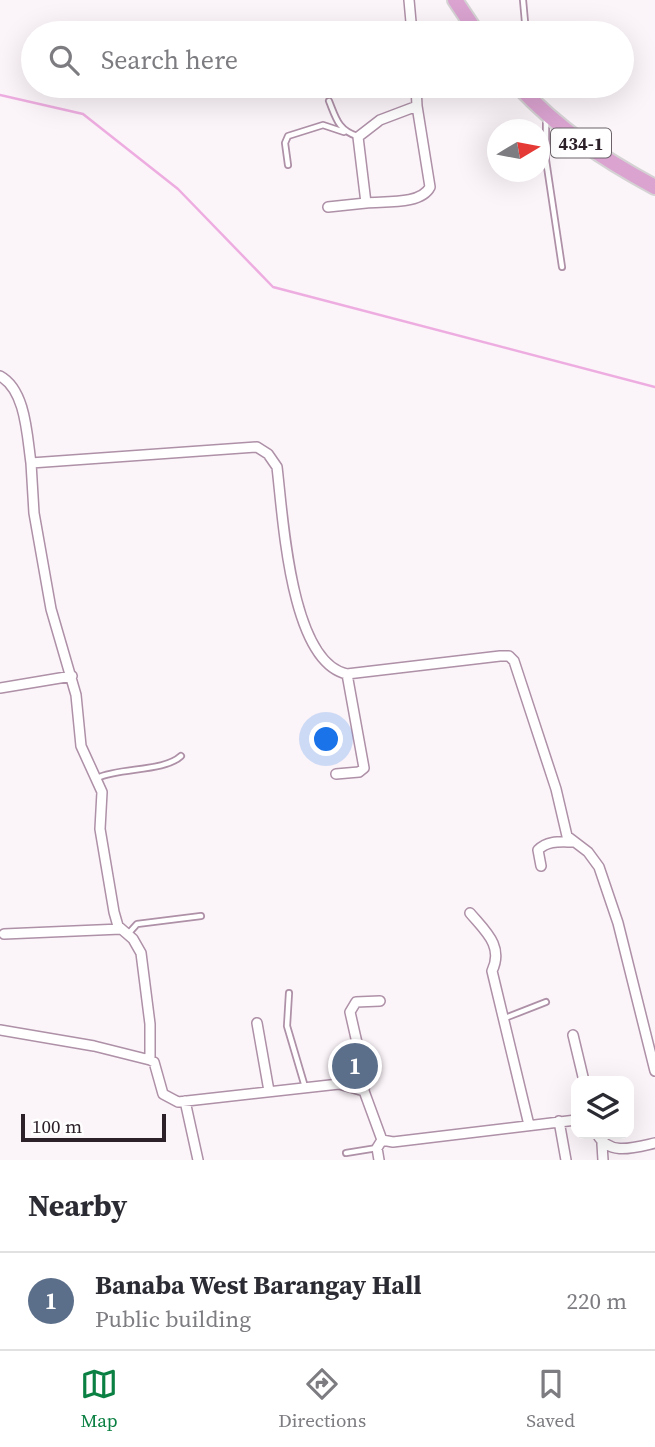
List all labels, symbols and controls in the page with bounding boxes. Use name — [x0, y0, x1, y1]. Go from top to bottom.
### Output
search box — [21, 21, 634, 98]
icon: search — [45, 41, 83, 79]
text: Search here — [101, 42, 238, 78]
north arrow — [487, 119, 550, 182]
road number: 434-1 — [551, 128, 611, 158]
your location — [309, 722, 343, 756]
pin: 1 — [332, 1040, 378, 1092]
map controls — [571, 1076, 634, 1139]
button: layers — [571, 1076, 634, 1139]
scale bar — [21, 1111, 166, 1143]
text: 100 m — [32, 1113, 82, 1139]
text: Nearby — [28, 1185, 127, 1226]
text: Banaba West Barangay Hall — [95, 1267, 422, 1303]
text: 1 — [45, 1285, 57, 1317]
text: 220 m — [566, 1285, 627, 1317]
text: Public building — [95, 1303, 251, 1335]
tab: Map — [80, 1365, 118, 1433]
tab: Directions — [278, 1365, 366, 1433]
tab: Saved — [526, 1365, 575, 1433]

